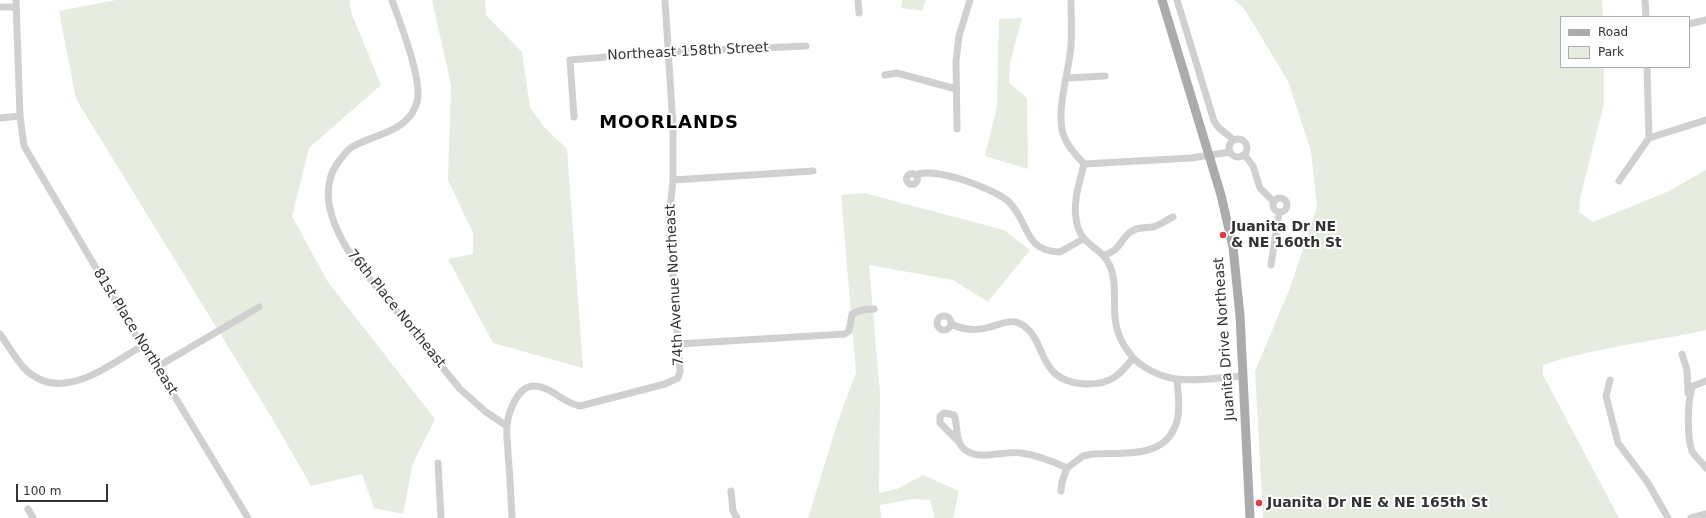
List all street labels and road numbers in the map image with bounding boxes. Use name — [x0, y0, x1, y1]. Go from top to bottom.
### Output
street label: Northeast 158th Street — [607, 39, 769, 65]
street label: 74th Avenue Northeast — [662, 204, 688, 366]
street label: 76th Place Northeast — [343, 246, 449, 372]
street label: Juanita Drive Northeast — [1211, 257, 1239, 421]
street label: 81st Place Northeast — [89, 266, 181, 398]

